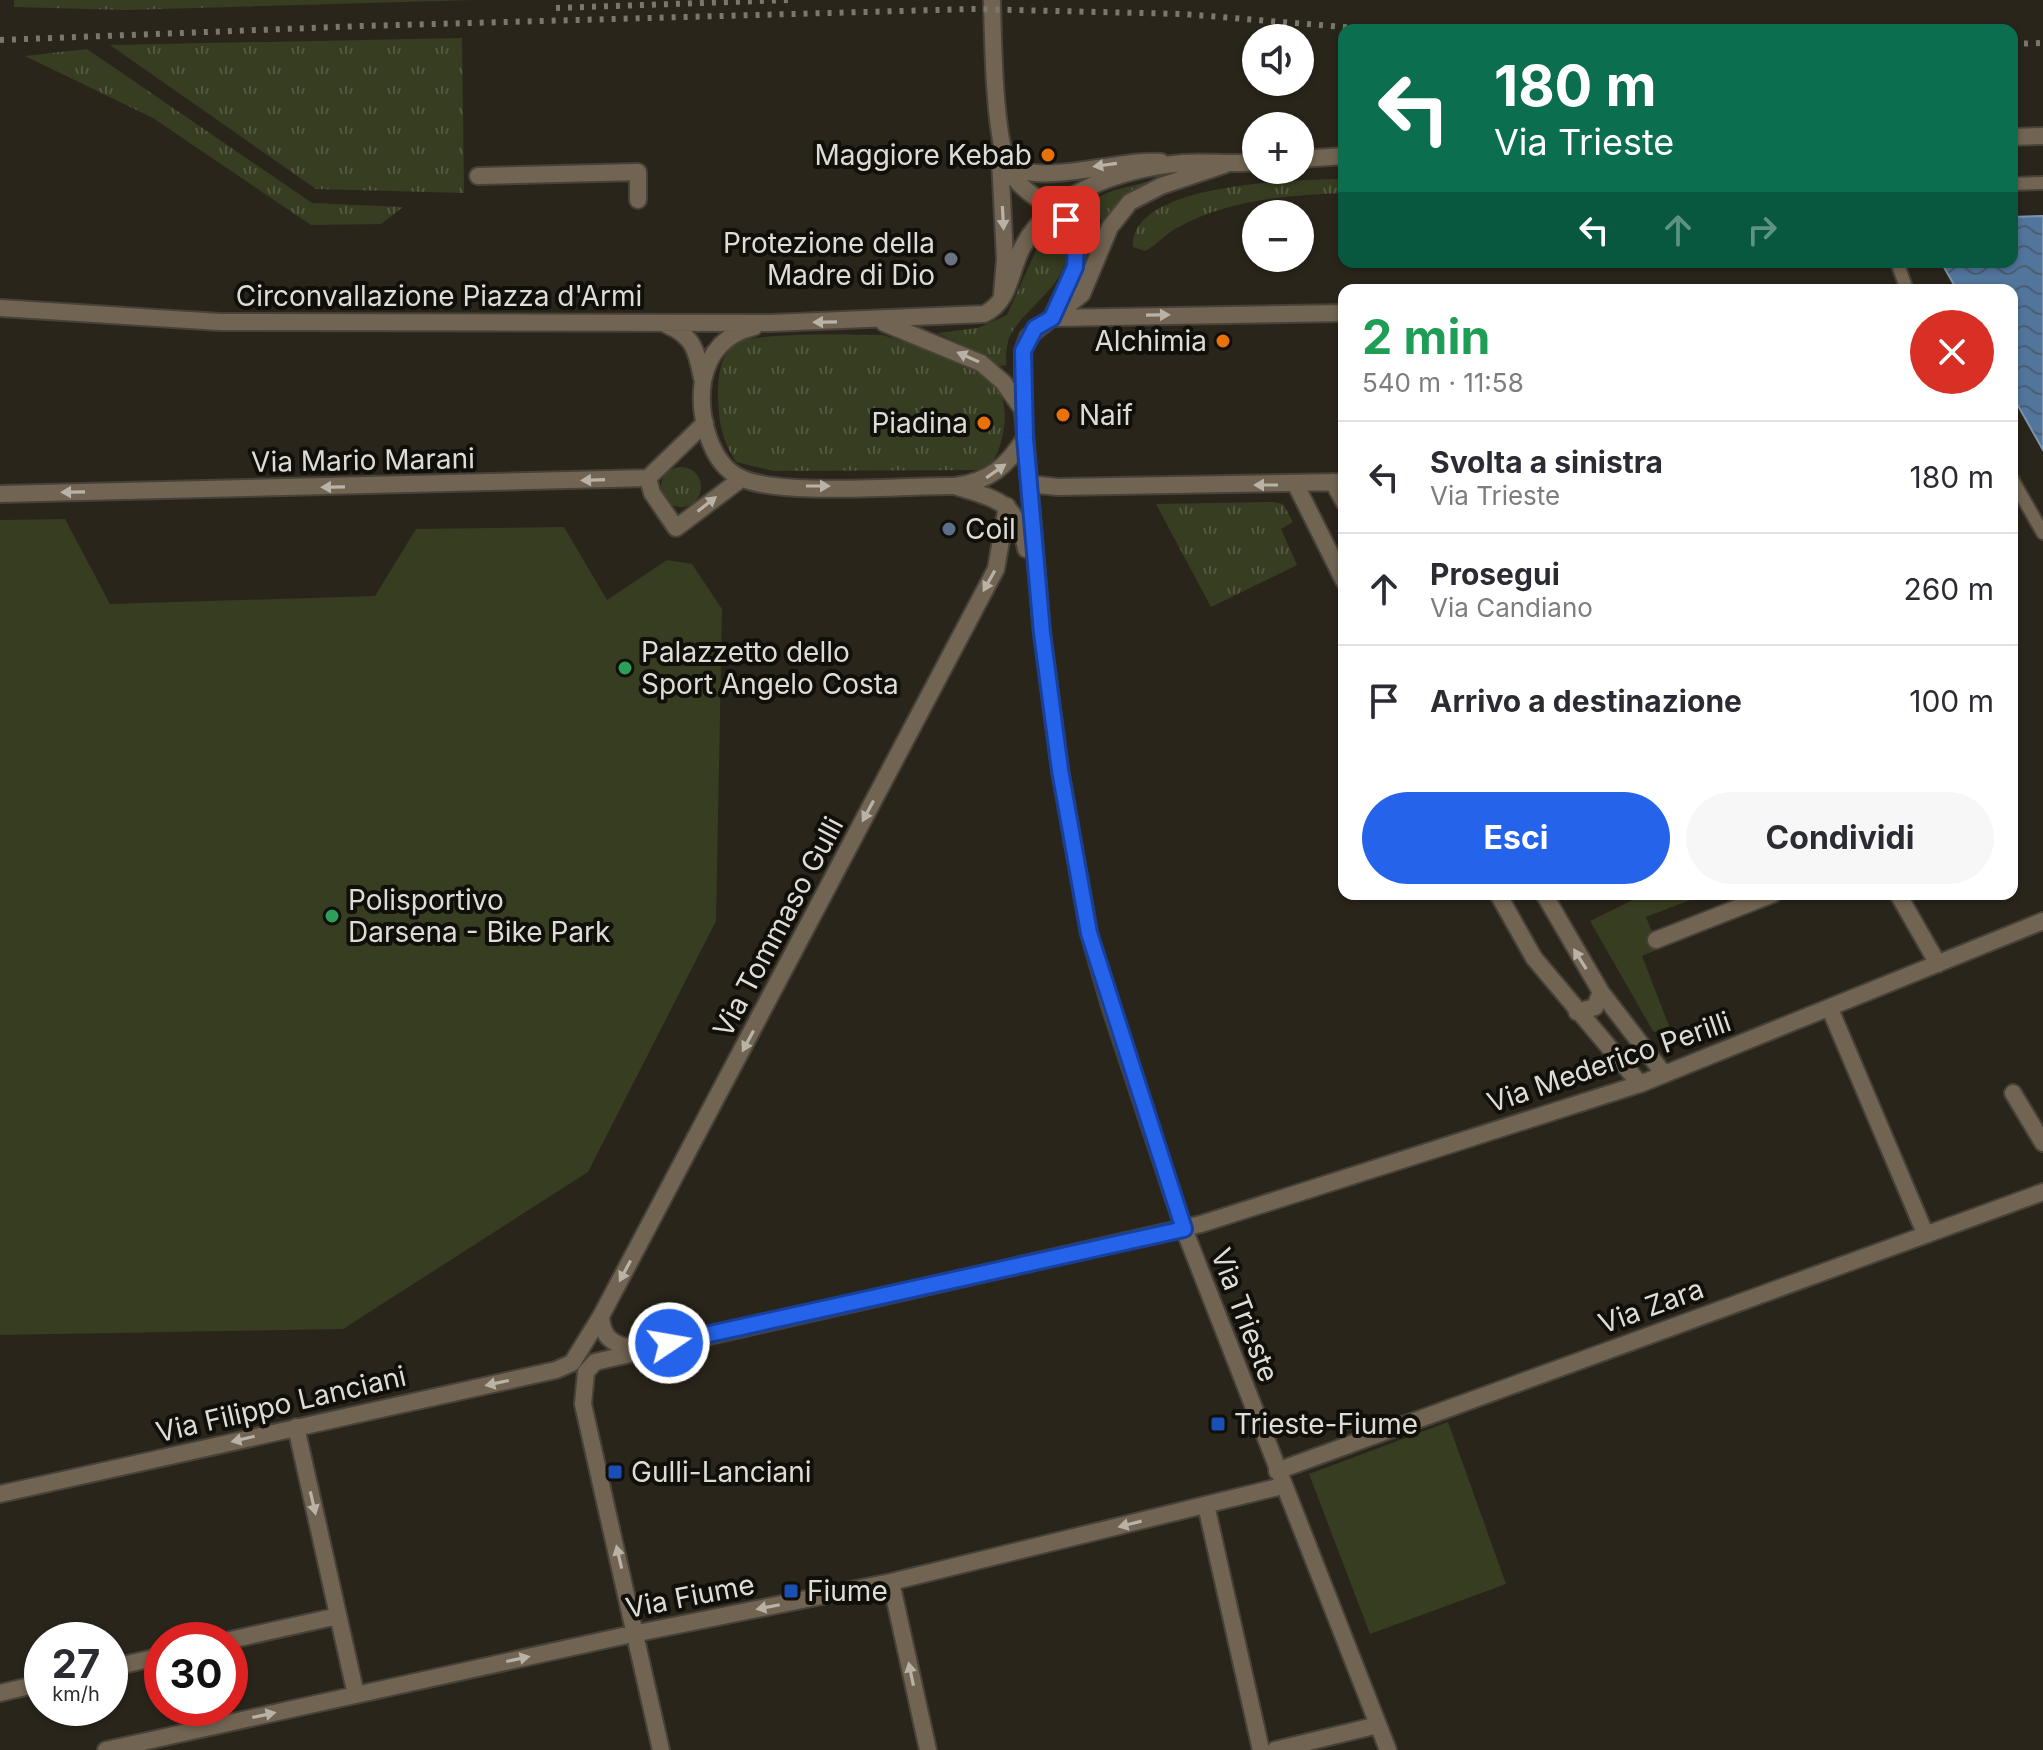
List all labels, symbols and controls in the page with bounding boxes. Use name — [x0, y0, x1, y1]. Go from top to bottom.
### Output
map controls — [1242, 24, 1314, 272]
button: sound — [1242, 24, 1314, 96]
text: 180 m — [1494, 52, 1657, 120]
icon: left — [1362, 56, 1466, 160]
button: + — [1242, 112, 1314, 184]
text: Via Trieste — [1494, 120, 1674, 164]
place label: Maggiore Kebab — [814, 138, 1032, 172]
marker: Maggiore Kebab — [1039, 146, 1057, 164]
one-way arrow — [1092, 159, 1117, 172]
pin — [1032, 186, 1100, 254]
icon: arrive — [1044, 198, 1088, 242]
button: − — [1242, 200, 1314, 272]
one-way arrow — [996, 206, 1009, 231]
icon: left — [1572, 208, 1616, 252]
icon: ahead — [1656, 208, 1700, 252]
icon: right — [1740, 208, 1784, 252]
place label: Protezione della Madre di Dio — [723, 226, 935, 292]
marker: Protezione della Madre di Dio — [942, 250, 960, 268]
street label: Circonvallazione Piazza d'Armi — [236, 279, 642, 313]
text: 2 min — [1362, 307, 1490, 366]
one-way arrow — [1146, 309, 1171, 321]
button: close — [1910, 310, 1994, 394]
one-way arrow — [812, 316, 837, 328]
place label: Alchimia — [1095, 324, 1207, 358]
marker: Alchimia — [1214, 332, 1232, 350]
one-way arrow — [957, 351, 980, 364]
text: 540 m · 11:58 — [1362, 367, 1524, 398]
place label: Naif — [1079, 398, 1133, 432]
place label: Piadina — [871, 406, 968, 440]
marker: Naif — [1054, 406, 1072, 424]
marker: Piadina — [975, 414, 993, 432]
street label: Via Mario Marani — [251, 441, 475, 479]
text: Svolta a sinistra — [1430, 444, 1663, 480]
icon: left — [1362, 455, 1406, 499]
text: 180 m — [1910, 459, 1994, 495]
one-way arrow — [986, 464, 1007, 479]
one-way arrow — [580, 473, 605, 486]
one-way arrow — [1253, 479, 1278, 491]
one-way arrow — [806, 480, 831, 492]
text: Via Trieste — [1430, 480, 1560, 511]
one-way arrow — [320, 481, 345, 494]
one-way arrow — [60, 486, 85, 498]
one-way arrow — [697, 496, 717, 512]
place label: Coil — [965, 512, 1016, 546]
marker: Coil — [940, 520, 958, 538]
text: Prosegui — [1430, 556, 1560, 592]
icon: ahead — [1362, 567, 1406, 611]
one-way arrow — [983, 570, 997, 592]
text: 260 m — [1903, 571, 1994, 607]
text: Via Candiano — [1430, 592, 1593, 623]
place label: Palazzetto dello Sport Angelo Costa — [641, 635, 899, 701]
marker: Palazzetto dello Sport Angelo Costa — [616, 659, 634, 677]
icon: arrive — [1362, 679, 1406, 723]
text: Arrivo a destinazione — [1430, 683, 1742, 719]
text: 100 m — [1909, 683, 1994, 719]
button: Esci — [1362, 792, 1670, 884]
button: Condividi — [1686, 792, 1994, 884]
one-way arrow — [862, 800, 876, 822]
street label: Via Tommaso Gulli — [706, 811, 850, 1043]
place label: Polisportivo Darsena - Bike Park — [348, 883, 610, 949]
marker: Polisportivo Darsena - Bike Park — [323, 907, 341, 925]
one-way arrow — [1574, 948, 1588, 970]
street label: Via Mederico Perilli — [1483, 1004, 1735, 1120]
one-way arrow — [741, 1030, 755, 1053]
street label: Via Trieste — [1204, 1243, 1286, 1387]
one-way arrow — [619, 1259, 632, 1282]
street label: Via Zara — [1594, 1271, 1708, 1341]
position arrow — [627, 1301, 711, 1385]
street label: Via Filippo Lanciani — [153, 1359, 409, 1449]
one-way arrow — [484, 1377, 509, 1390]
place label: Trieste-Fiume — [1234, 1407, 1418, 1441]
marker: Trieste-Fiume — [1209, 1415, 1227, 1433]
one-way arrow — [230, 1433, 255, 1446]
place label: Gulli-Lanciani — [631, 1455, 812, 1489]
marker: Gulli-Lanciani — [606, 1463, 624, 1481]
one-way arrow — [307, 1491, 320, 1516]
one-way arrow — [1118, 1518, 1143, 1530]
one-way arrow — [612, 1545, 625, 1570]
street label: Via Fiume — [623, 1567, 757, 1625]
place label: Fiume — [807, 1574, 888, 1608]
marker: Fiume — [782, 1582, 800, 1600]
one-way arrow — [755, 1601, 780, 1614]
speed limit sign: 30 — [144, 1622, 248, 1726]
text: 27 — [52, 1639, 100, 1688]
one-way arrow — [506, 1652, 531, 1665]
one-way arrow — [904, 1661, 917, 1686]
text: km/h — [52, 1682, 100, 1706]
one-way arrow — [252, 1708, 277, 1721]

